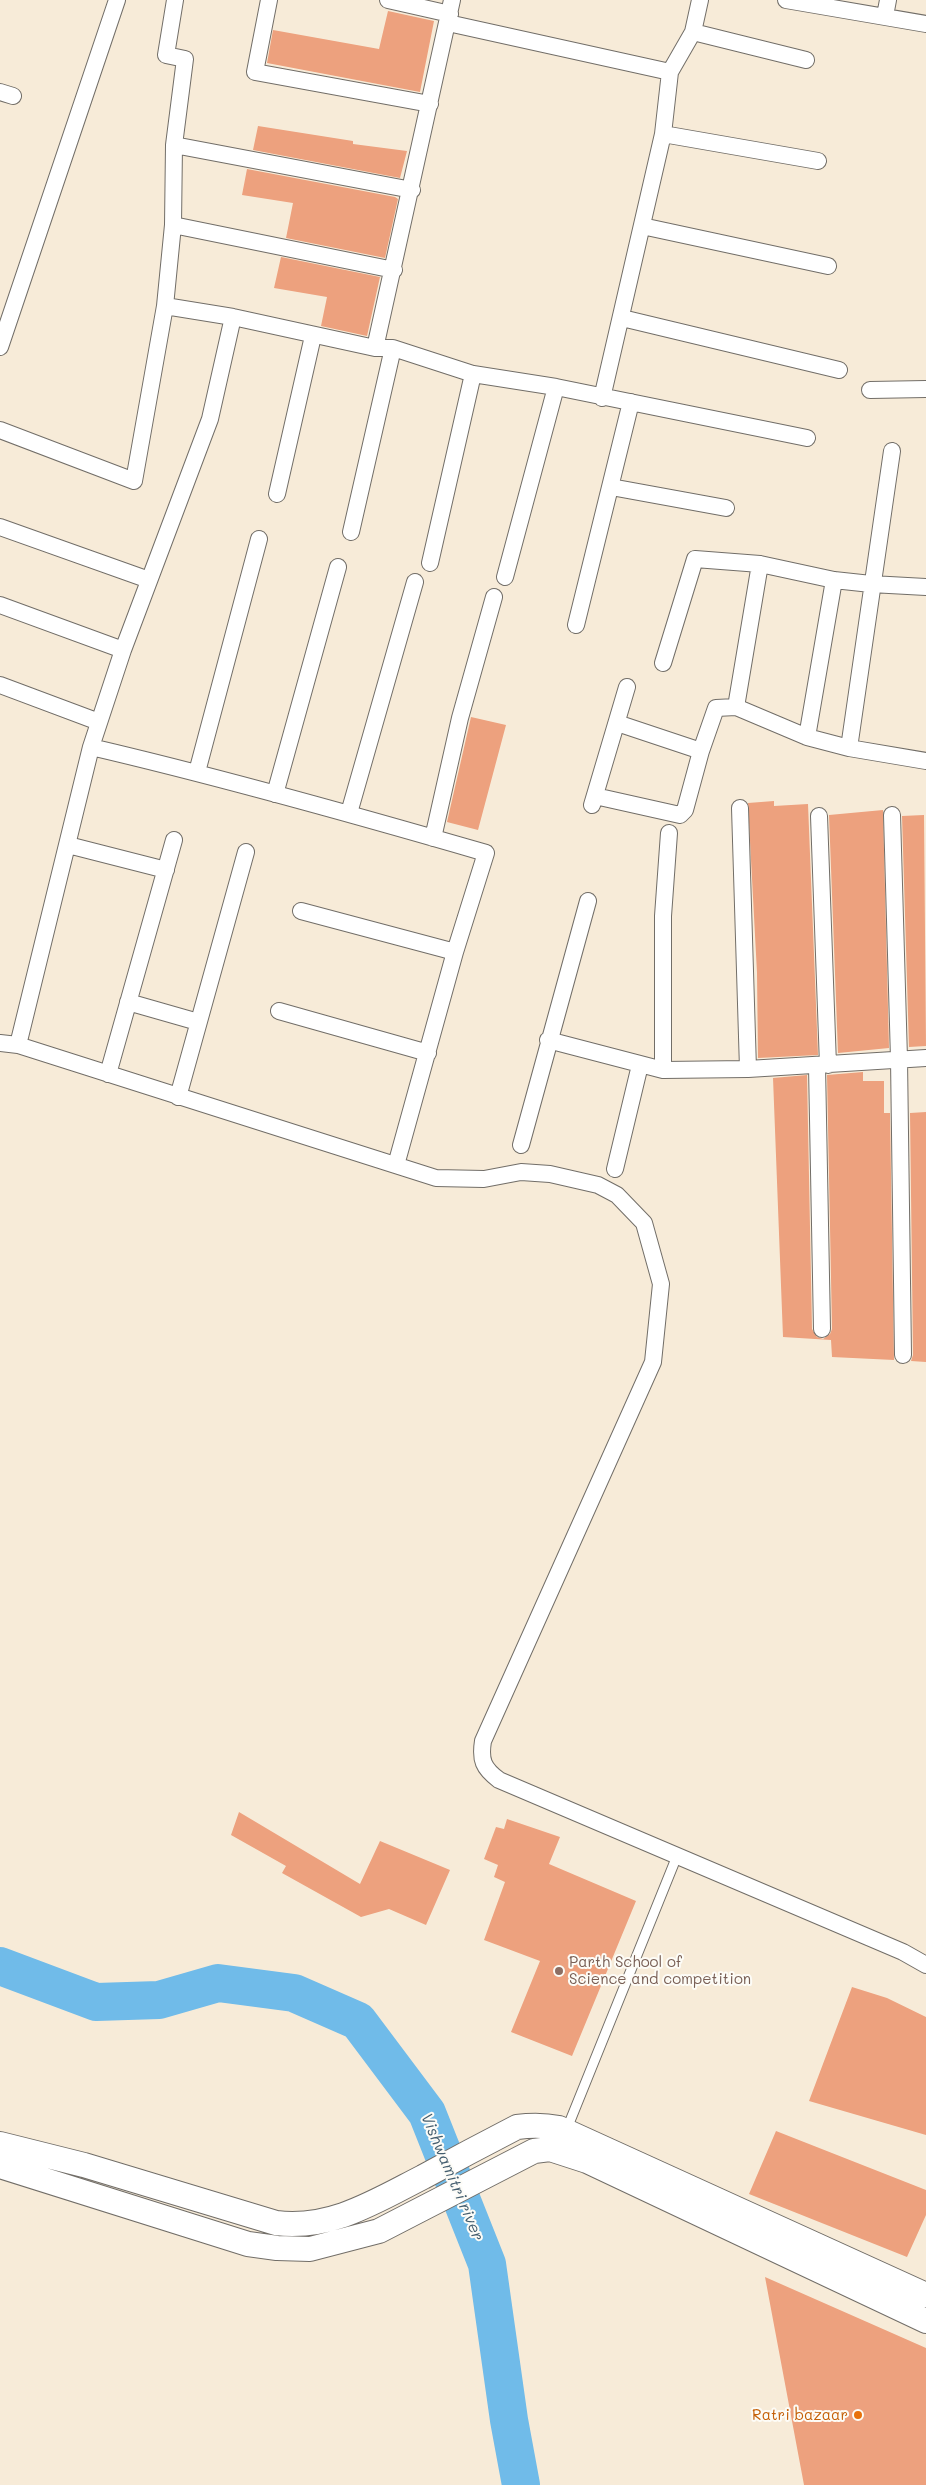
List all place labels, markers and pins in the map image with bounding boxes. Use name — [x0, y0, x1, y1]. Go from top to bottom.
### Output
place label: Parth School of Science and competition — [569, 1953, 751, 1988]
marker: Parth School of Science and competition — [553, 1965, 565, 1977]
place label: Ratri bazaar — [752, 2406, 848, 2424]
marker: Ratri bazaar — [852, 2409, 864, 2421]

